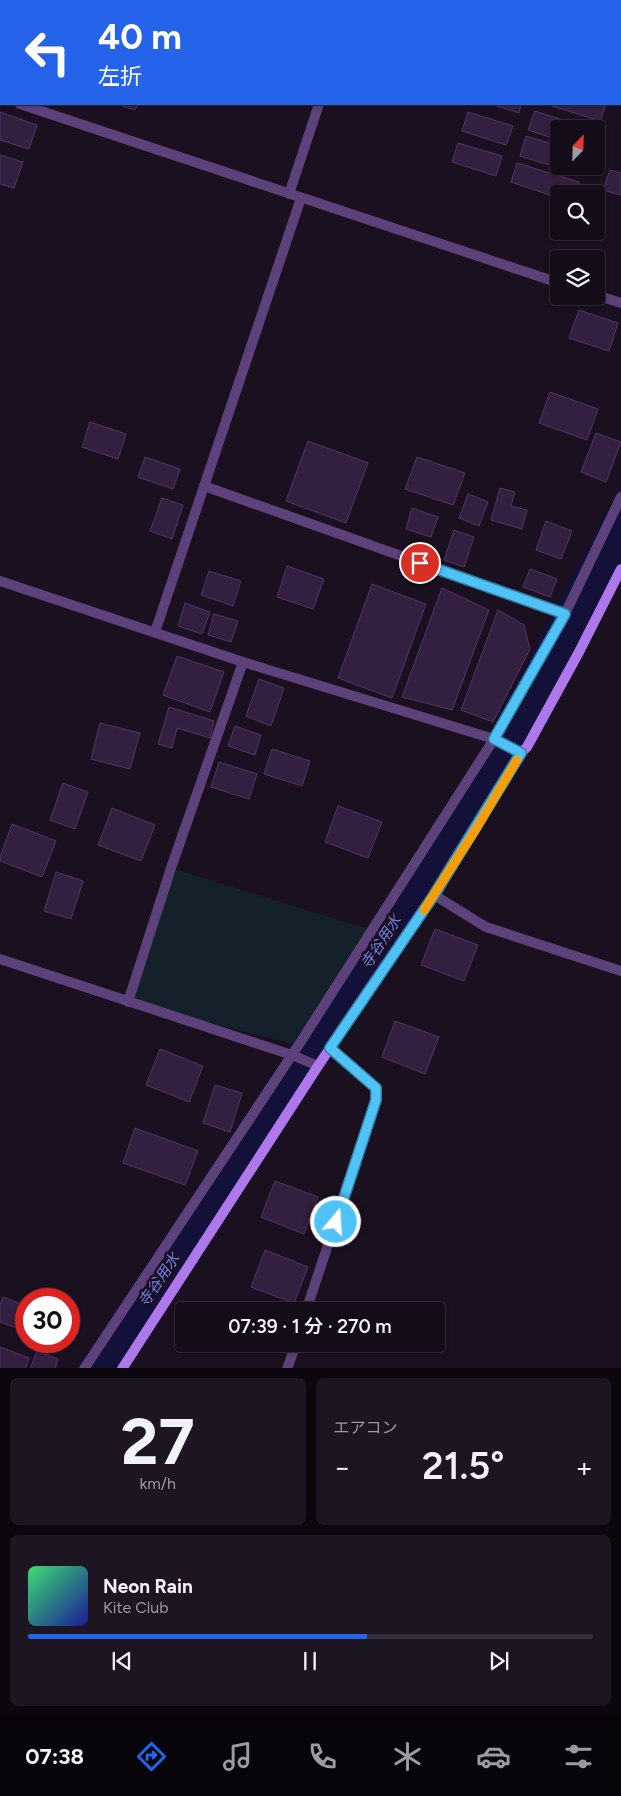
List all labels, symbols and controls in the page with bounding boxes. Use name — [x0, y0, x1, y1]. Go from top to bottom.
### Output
text: 40 m — [98, 16, 182, 58]
icon: left — [15, 20, 80, 85]
text: 左折 — [98, 63, 142, 90]
north arrow — [550, 120, 605, 175]
map controls — [550, 120, 605, 305]
button: search — [550, 185, 605, 240]
button: layers — [550, 250, 605, 305]
pin — [399, 542, 441, 584]
icon: arrive — [406, 549, 434, 577]
water label: 寺谷用水 — [357, 910, 406, 972]
position arrow — [309, 1195, 361, 1247]
water label: 寺谷用水 — [135, 1248, 184, 1310]
speed limit sign: 30 — [15, 1288, 80, 1353]
text: 07:39 · 1 分 · 270 m — [228, 1315, 392, 1338]
text: 27 — [121, 1402, 195, 1480]
text: エアコン — [334, 1418, 398, 1437]
text: 21.5° — [422, 1443, 505, 1489]
text: − — [334, 1450, 351, 1484]
text: + — [576, 1450, 593, 1484]
text: km/h — [139, 1474, 176, 1493]
text: Neon Rain — [103, 1575, 193, 1598]
text: Kite Club — [103, 1598, 169, 1617]
icon: previous — [108, 1647, 136, 1675]
icon: pause — [296, 1647, 324, 1675]
icon: next — [485, 1647, 513, 1675]
icon: directions — [134, 1739, 169, 1774]
icon: music — [220, 1739, 255, 1774]
icon: phone — [305, 1739, 340, 1774]
icon: climate — [390, 1739, 425, 1774]
icon: car — [476, 1739, 511, 1774]
icon: filters — [561, 1739, 596, 1774]
text: 07:38 — [25, 1743, 84, 1770]

